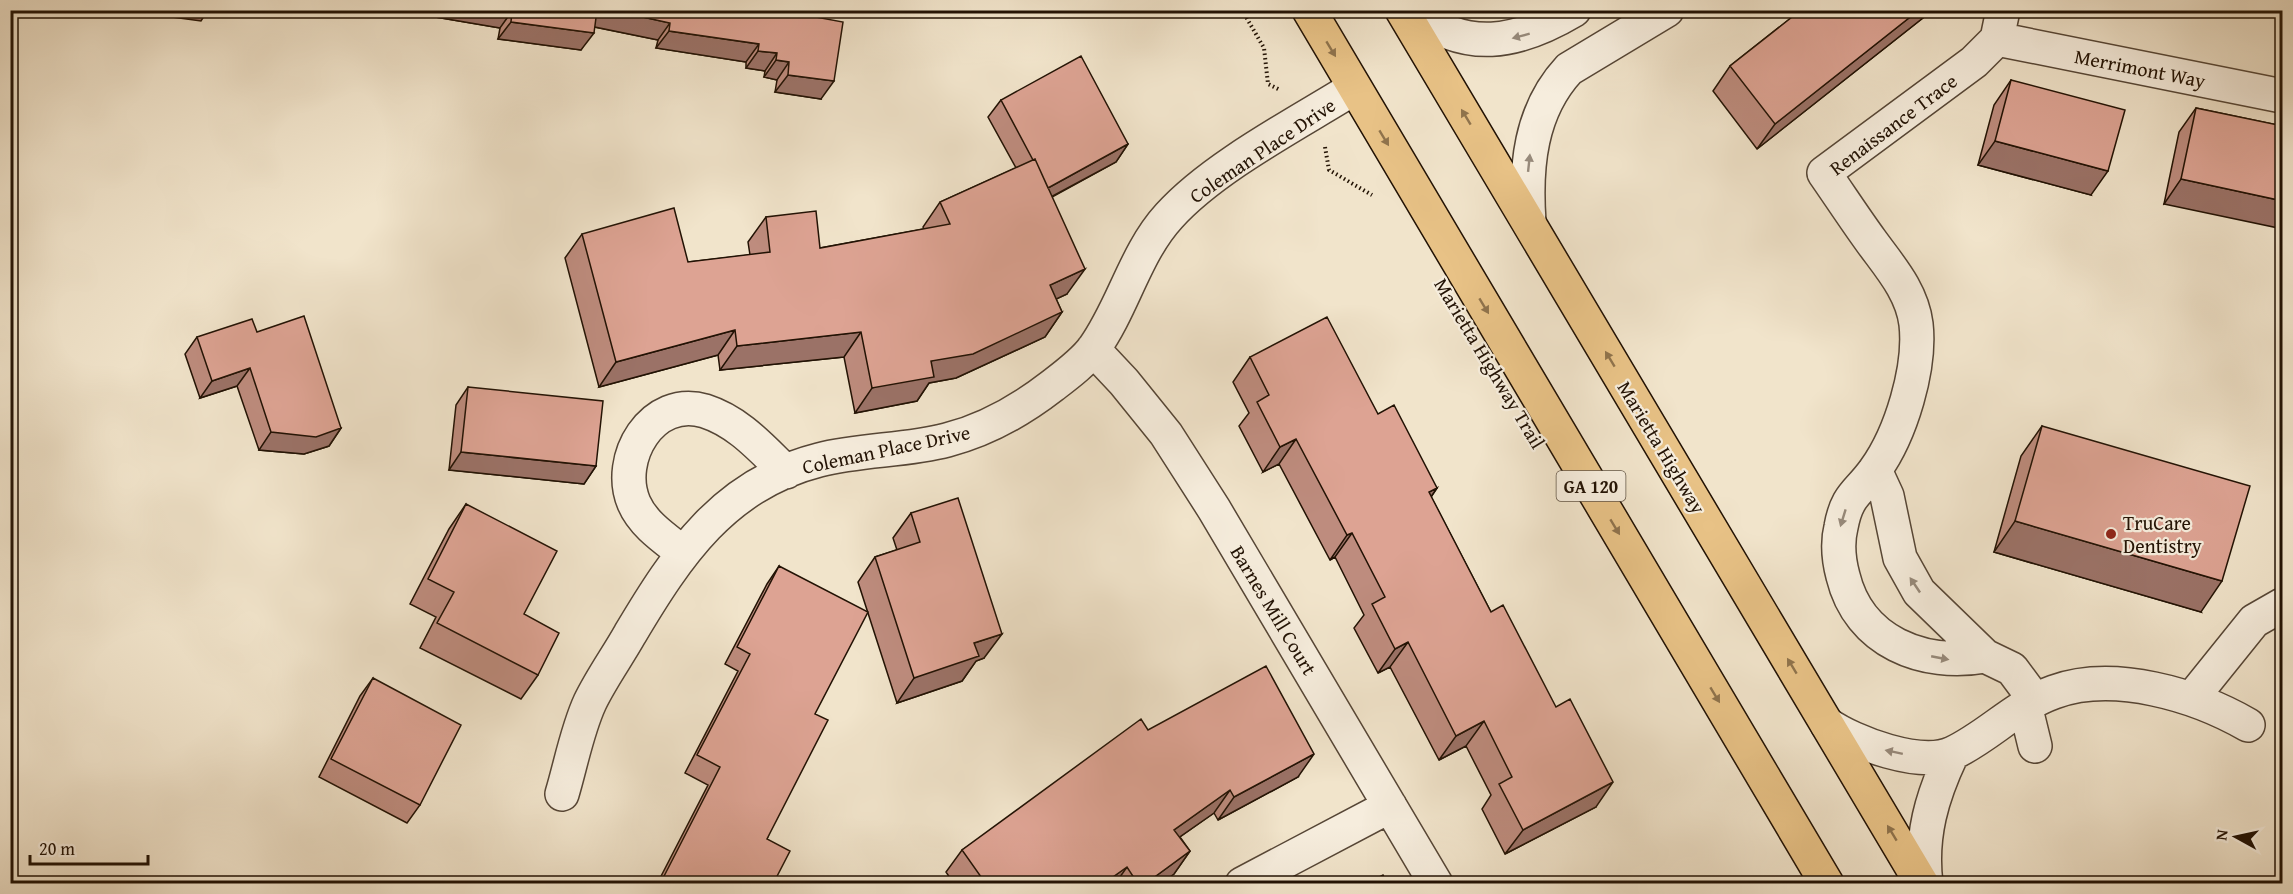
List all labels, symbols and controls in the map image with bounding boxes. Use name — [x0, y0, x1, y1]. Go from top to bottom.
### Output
one-way arrow — [1512, 31, 1531, 41]
one-way arrow — [1326, 41, 1337, 57]
street label: Merrimont Way — [2072, 41, 2208, 95]
street label: Renaissance Trace — [1823, 66, 1963, 182]
street label: Coleman Place Drive — [1183, 90, 1341, 210]
one-way arrow — [1462, 109, 1472, 126]
one-way arrow — [1379, 130, 1390, 146]
one-way arrow — [1524, 154, 1534, 173]
street label: Marietta Highway Trail — [1427, 272, 1553, 454]
one-way arrow — [1478, 298, 1489, 314]
one-way arrow — [1605, 350, 1615, 367]
street label: Marietta Highway — [1611, 375, 1713, 519]
street label: Coleman Place Drive — [799, 417, 973, 481]
road number: GA 120 — [1556, 471, 1626, 501]
place label: TruCare Dentistry — [2123, 508, 2202, 560]
one-way arrow — [1838, 509, 1848, 527]
one-way arrow — [1610, 519, 1621, 535]
marker: TruCare Dentistry — [2104, 527, 2118, 541]
street label: Barnes Mill Court — [1224, 540, 1324, 680]
one-way arrow — [1910, 577, 1921, 593]
one-way arrow — [1930, 654, 1949, 663]
one-way arrow — [1787, 657, 1797, 674]
one-way arrow — [1710, 687, 1720, 704]
one-way arrow — [1884, 747, 1903, 756]
north arrow — [2206, 807, 2266, 867]
one-way arrow — [1886, 825, 1897, 841]
scale bar — [30, 828, 148, 866]
text: N — [2209, 828, 2234, 842]
text: 20 m — [39, 835, 75, 862]

